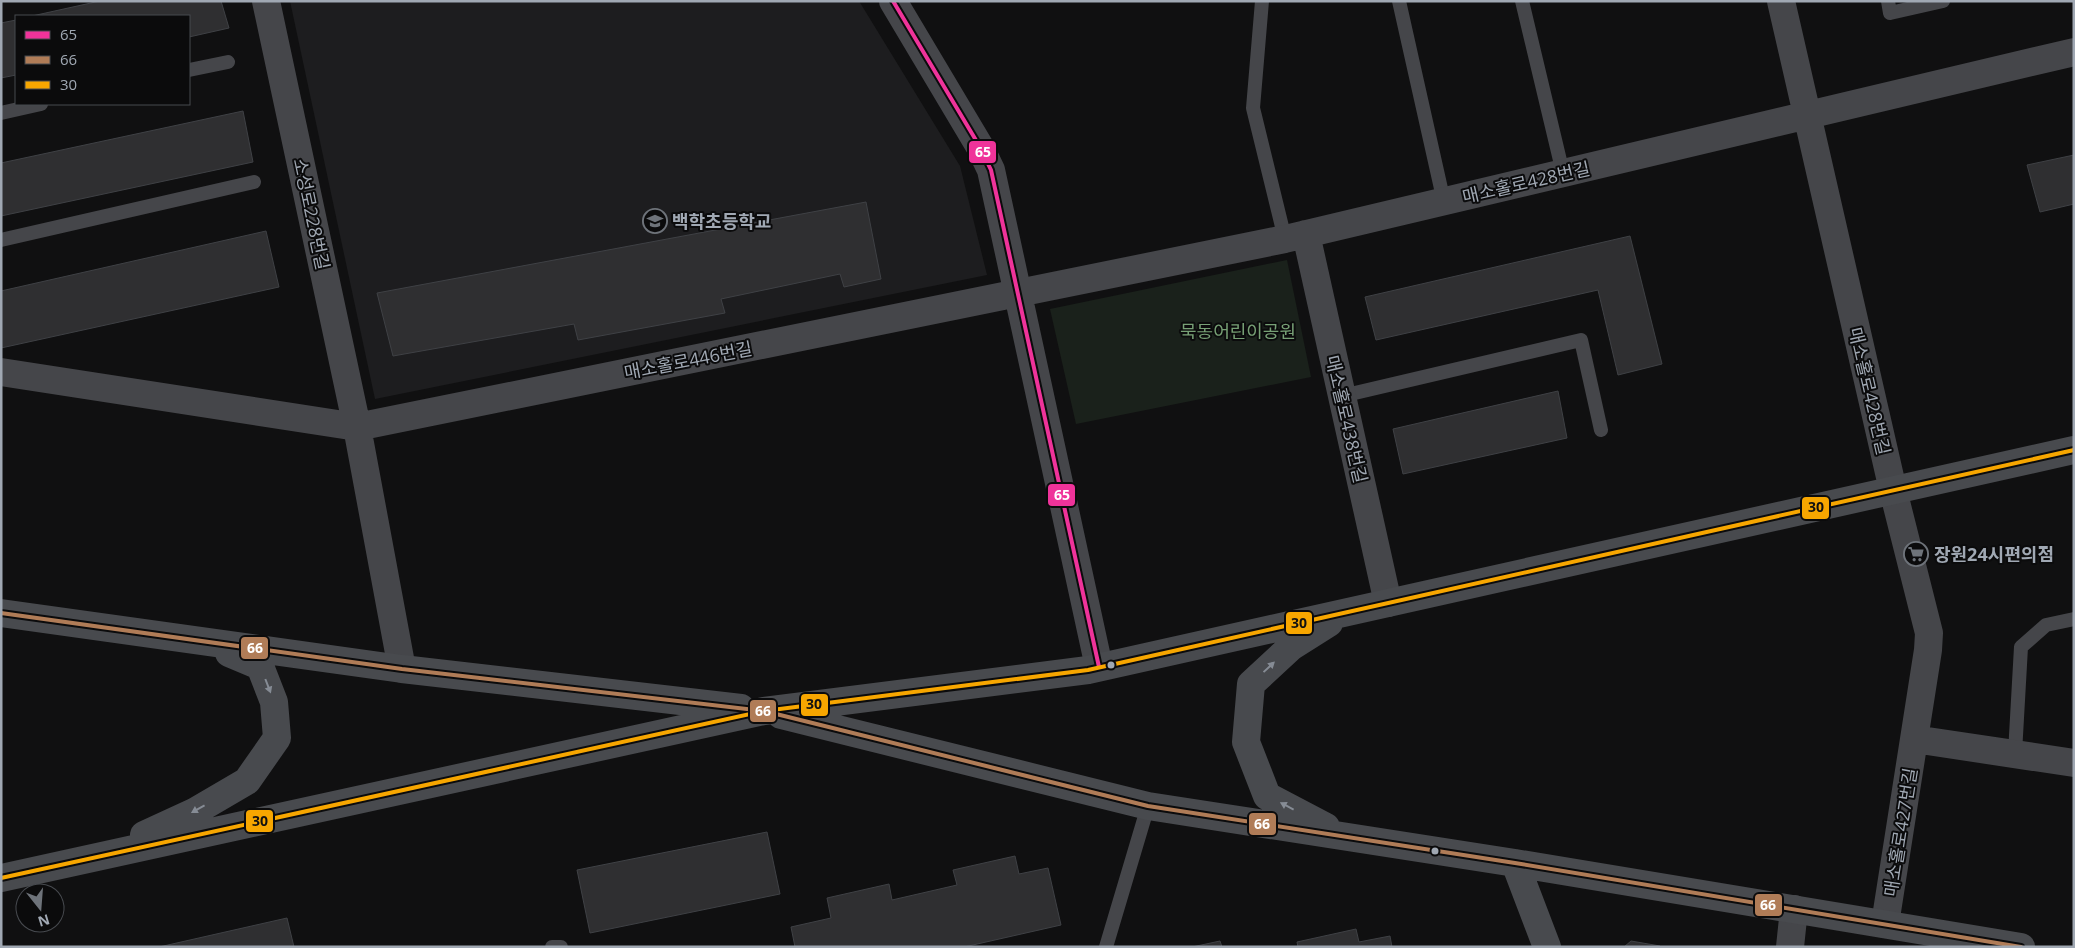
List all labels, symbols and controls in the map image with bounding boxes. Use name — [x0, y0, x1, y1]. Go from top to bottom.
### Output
legend — [15, 15, 190, 105]
text: 65 — [60, 24, 77, 44]
text: 66 — [60, 49, 77, 69]
text: 30 — [60, 74, 77, 94]
line badge: 65 — [968, 140, 997, 164]
text: 65 — [975, 142, 991, 161]
street label: 소성로228번길 — [288, 156, 336, 272]
street label: 매소홀로428번길 — [1460, 156, 1592, 208]
school or university icon: 백학초등학교 — [642, 208, 668, 234]
place label: 백학초등학교 — [672, 209, 771, 233]
park label: 묵동어린이공원 — [1180, 319, 1296, 343]
street label: 매소홀로428번길 — [1844, 325, 1896, 457]
street label: 매소홀로446번길 — [622, 336, 754, 384]
street label: 매소홀로438번길 — [1321, 353, 1373, 485]
line badge: 65 — [1047, 483, 1076, 507]
text: 65 — [1054, 485, 1070, 504]
line badge: 30 — [1801, 496, 1830, 520]
text: 30 — [1808, 497, 1824, 516]
supermarket icon: 장원24시편의점 — [1903, 541, 1929, 567]
place label: 장원24시편의점 — [1934, 542, 2054, 566]
line badge: 30 — [1285, 611, 1313, 635]
text: 30 — [1291, 613, 1307, 632]
line badge: 66 — [240, 636, 269, 660]
text: 66 — [247, 638, 263, 657]
unlabelled marker — [1106, 660, 1116, 670]
one-way arrow — [1263, 662, 1275, 673]
one-way arrow — [264, 679, 272, 694]
line badge: 30 — [800, 693, 829, 717]
text: 30 — [806, 694, 822, 713]
line badge: 66 — [749, 699, 777, 723]
text: 66 — [755, 701, 771, 720]
street label: 매소홀로427번길 — [1878, 766, 1922, 898]
one-way arrow — [1280, 802, 1294, 810]
one-way arrow — [191, 805, 204, 814]
line badge: 30 — [245, 809, 274, 833]
text: 30 — [252, 811, 268, 830]
line badge: 66 — [1248, 812, 1277, 836]
text: 66 — [1254, 814, 1270, 833]
unlabelled marker — [1430, 846, 1440, 856]
north arrow — [15, 883, 65, 933]
line badge: 66 — [1754, 893, 1783, 917]
text: 66 — [1760, 895, 1776, 914]
text: N — [36, 910, 52, 932]

